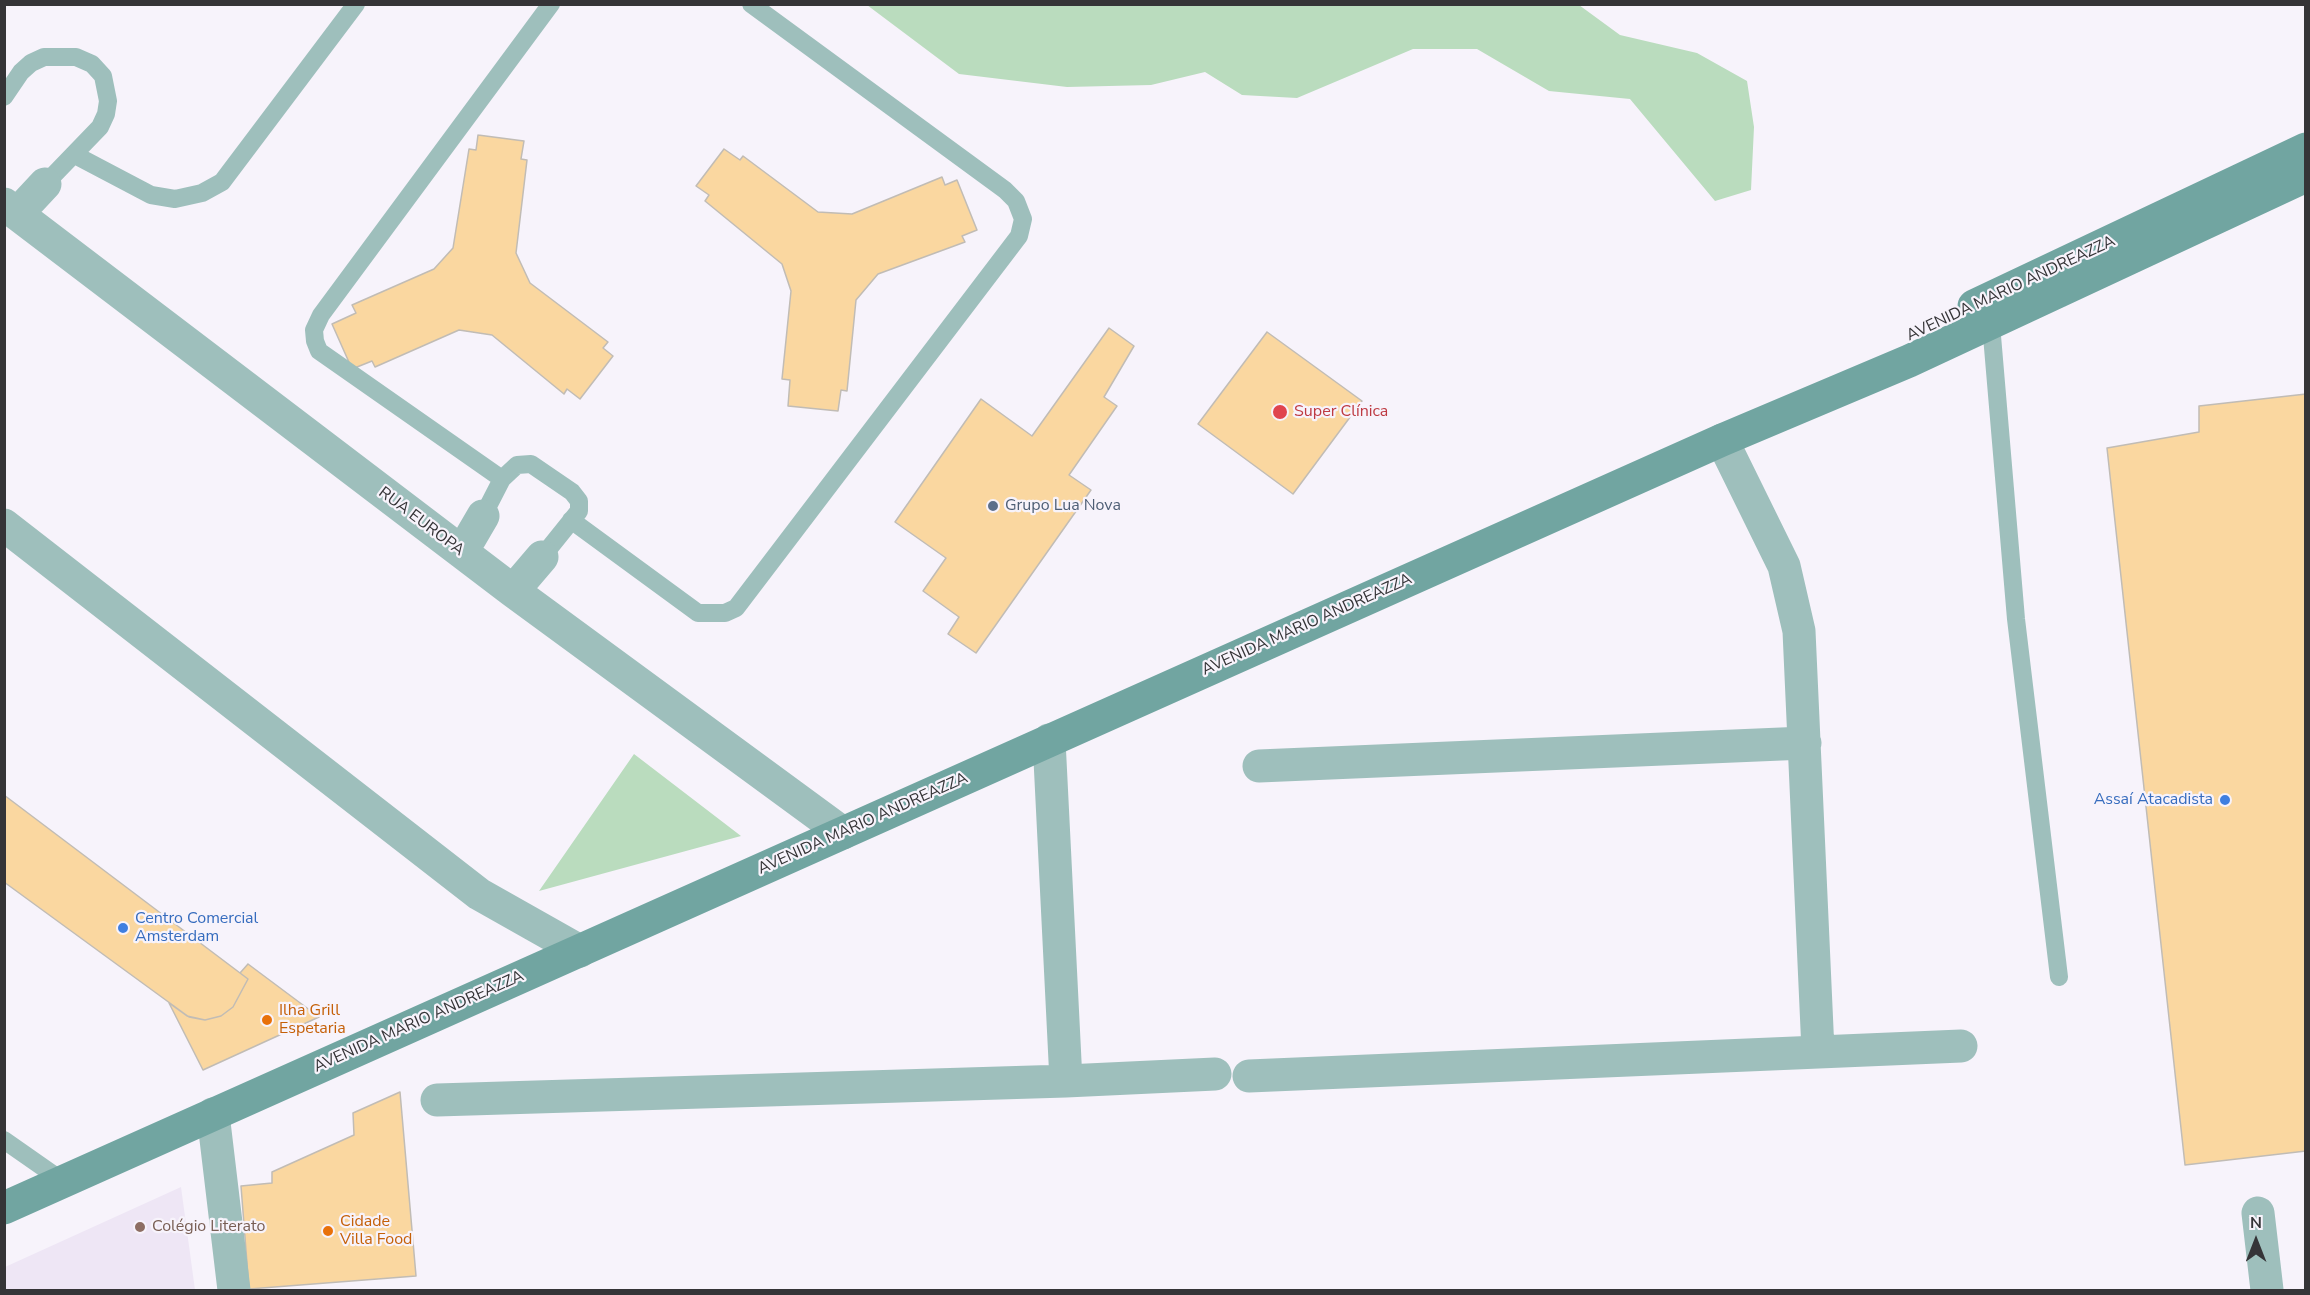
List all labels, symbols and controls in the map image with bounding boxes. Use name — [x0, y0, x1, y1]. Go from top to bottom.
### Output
street label: AVENIDA MARIO ANDREAZZA — [1904, 232, 2118, 346]
place label: Super Clínica — [1294, 402, 1388, 422]
marker: Super Clínica — [1271, 403, 1289, 421]
street label: RUA EUROPA — [374, 483, 468, 561]
place label: Grupo Lua Nova — [1005, 496, 1121, 516]
marker: Grupo Lua Nova — [986, 499, 1000, 513]
street label: AVENIDA MARIO ANDREAZZA — [1199, 570, 1415, 680]
street label: AVENIDA MARIO ANDREAZZA — [755, 769, 971, 879]
place label: Assaí Atacadista — [2094, 790, 2213, 810]
marker: Assaí Atacadista — [2218, 793, 2232, 807]
place label: Centro Comercial Amsterdam — [135, 909, 258, 947]
marker: Centro Comercial Amsterdam — [116, 921, 130, 935]
street label: AVENIDA MARIO ANDREAZZA — [311, 967, 527, 1077]
place label: Ilha Grill Espetaria — [279, 1001, 346, 1039]
marker: Ilha Grill Espetaria — [260, 1013, 274, 1027]
north arrow — [2226, 1211, 2286, 1271]
place label: Cidade Villa Food — [340, 1212, 412, 1250]
text: N — [2250, 1212, 2262, 1234]
place label: Colégio Literato — [152, 1217, 265, 1237]
marker: Colégio Literato — [133, 1220, 147, 1234]
marker: Cidade Villa Food — [321, 1224, 335, 1238]

